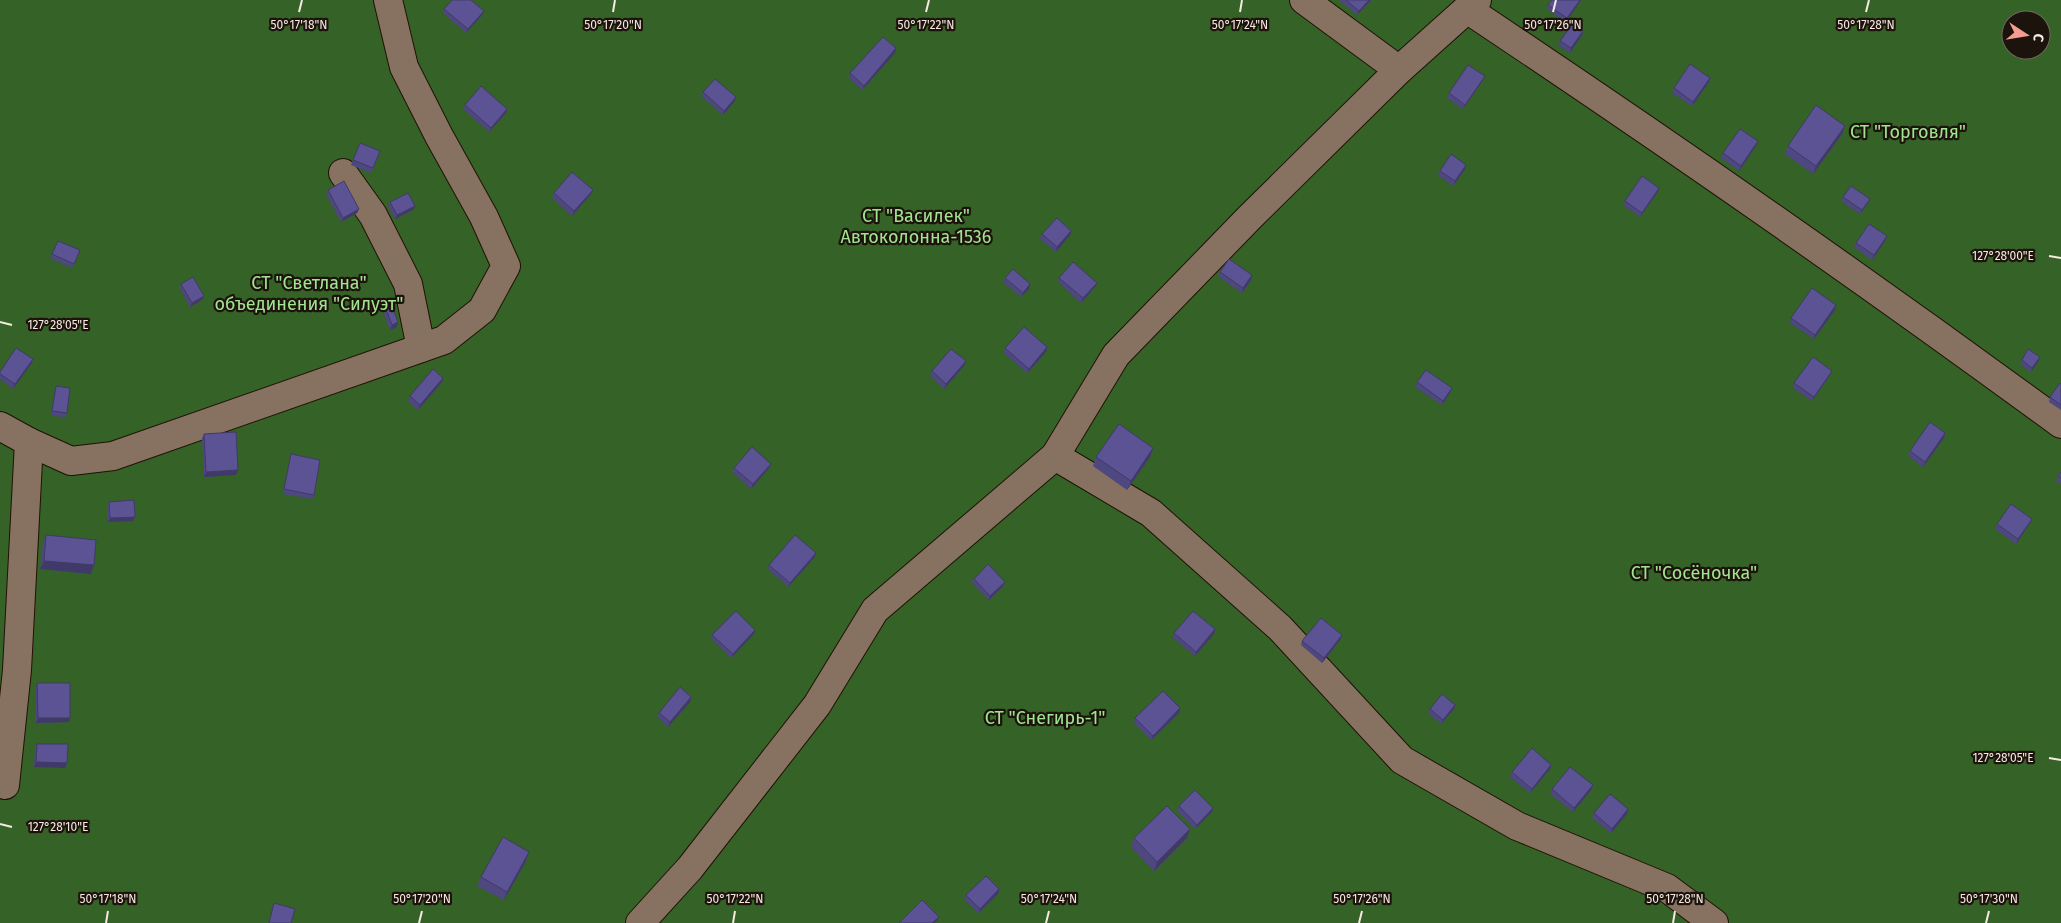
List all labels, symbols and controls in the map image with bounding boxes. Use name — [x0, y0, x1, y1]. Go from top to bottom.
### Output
north arrow — [2001, 10, 2051, 60]
text: 50°17'18"N — [271, 18, 327, 32]
text: 50°17'20"N — [584, 18, 642, 32]
text: 50°17'22"N — [897, 18, 955, 32]
text: 50°17'24"N — [1212, 18, 1268, 32]
text: 50°17'26"N — [1524, 18, 1582, 32]
text: 50°17'28"N — [1837, 18, 1895, 32]
text: С — [2029, 32, 2047, 43]
park label: СТ "Торговля" — [1850, 121, 1966, 143]
park label: СТ "Василек" Автоколонна-1536 — [841, 205, 991, 248]
text: 127°28'00"E — [1972, 249, 2034, 263]
park label: СТ "Светлана" объединения "Силуэт" — [215, 272, 403, 315]
text: 127°28'05"E — [27, 318, 89, 332]
park label: СТ "Сосёночка" — [1631, 562, 1757, 584]
park label: СТ "Снегирь-1" — [985, 707, 1105, 729]
text: 127°28'05"E — [1972, 751, 2034, 765]
text: 127°28'10"E — [28, 820, 88, 834]
text: 50°17'18"N — [80, 892, 136, 906]
text: 50°17'20"N — [393, 892, 451, 906]
text: 50°17'22"N — [706, 892, 764, 906]
text: 50°17'24"N — [1021, 892, 1077, 906]
text: 50°17'26"N — [1333, 892, 1391, 906]
text: 50°17'28"N — [1646, 892, 1704, 906]
text: 50°17'30"N — [1960, 892, 2018, 906]

